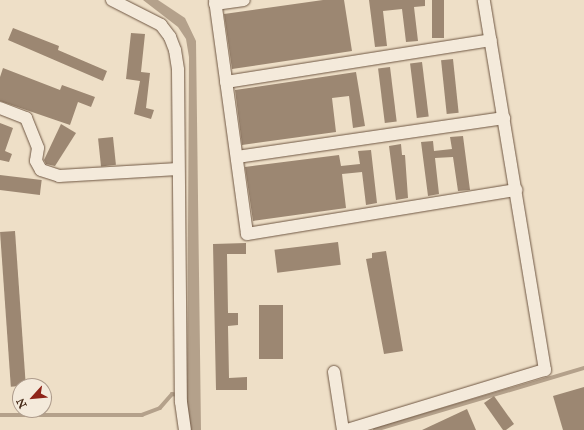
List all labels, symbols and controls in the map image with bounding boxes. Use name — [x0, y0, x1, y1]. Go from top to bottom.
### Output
north arrow — [12, 378, 52, 418]
text: N — [14, 396, 30, 410]

